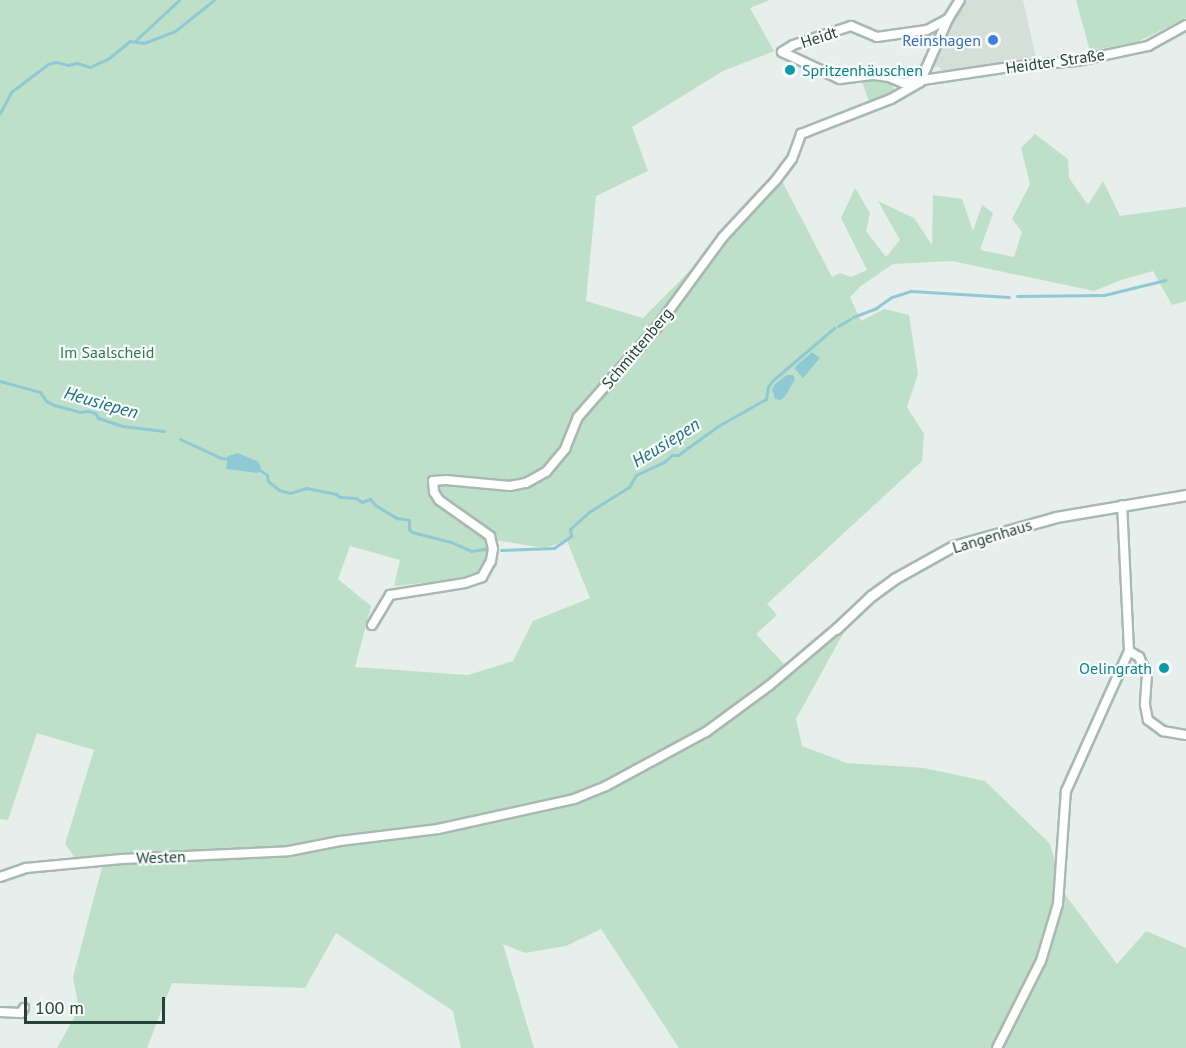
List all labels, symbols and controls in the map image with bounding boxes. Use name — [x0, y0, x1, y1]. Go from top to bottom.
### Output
street label: Heidt — [798, 22, 840, 52]
place label: Reinshagen — [902, 30, 981, 50]
marker: Reinshagen — [986, 33, 1000, 47]
street label: Heidter Straße — [1004, 45, 1106, 77]
place label: Spritzenhäuschen — [802, 60, 923, 80]
marker: Spritzenhäuschen — [783, 63, 797, 77]
street label: Schmittenberg — [597, 303, 677, 393]
park label: Im Saalscheid — [60, 342, 154, 362]
water label: Heusiepen — [61, 382, 141, 424]
water label: Heusiepen — [628, 414, 704, 472]
street label: Langenhaus — [950, 515, 1034, 557]
place label: Oelingrath — [1079, 658, 1152, 678]
marker: Oelingrath — [1157, 661, 1171, 675]
street label: Westen — [136, 847, 186, 867]
scale bar — [27, 985, 168, 1023]
text: 100 m — [35, 996, 84, 1019]

